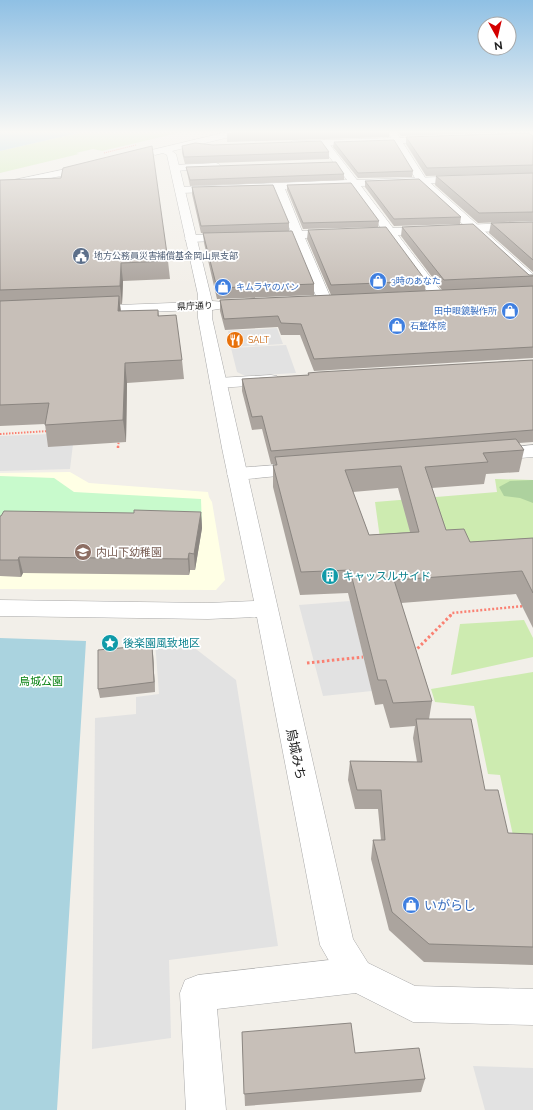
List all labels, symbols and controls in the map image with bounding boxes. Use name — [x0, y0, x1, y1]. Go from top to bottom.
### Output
north arrow — [477, 16, 517, 56]
text: N — [493, 38, 503, 52]
public building icon: 地方公務員災害補償基金岡山県支部 — [71, 246, 91, 266]
place label: 地方公務員災害補償基金岡山県支部 — [94, 251, 238, 261]
shop icon: 3時のあなた — [368, 271, 388, 291]
place label: 3時のあなた — [391, 276, 441, 286]
shop icon: キムラヤのパン — [213, 277, 233, 297]
place label: キムラヤのパン — [236, 282, 299, 292]
street label: 県庁通り — [177, 300, 213, 312]
shop icon: 田中眼鏡製作所 — [500, 301, 520, 321]
place label: 田中眼鏡製作所 — [434, 306, 497, 316]
shop icon: 石整体院 — [387, 316, 407, 336]
place label: 石整体院 — [410, 321, 446, 331]
restaurant icon: SALT — [225, 330, 245, 350]
place label: SALT — [248, 335, 270, 345]
school or university icon: 内山下幼稚園 — [73, 542, 93, 562]
place label: 内山下幼稚園 — [96, 546, 162, 559]
building icon: キャッスルサイド — [320, 566, 340, 586]
place label: キャッスルサイド — [343, 570, 431, 583]
place icon: 後楽園風致地区 — [100, 633, 120, 653]
place label: 後楽園風致地区 — [123, 637, 200, 650]
park label: 烏城公園 — [19, 675, 63, 688]
street label: 烏城みち — [283, 727, 309, 781]
shop icon: いがらし — [401, 895, 421, 915]
place label: いがらし — [424, 898, 476, 913]

